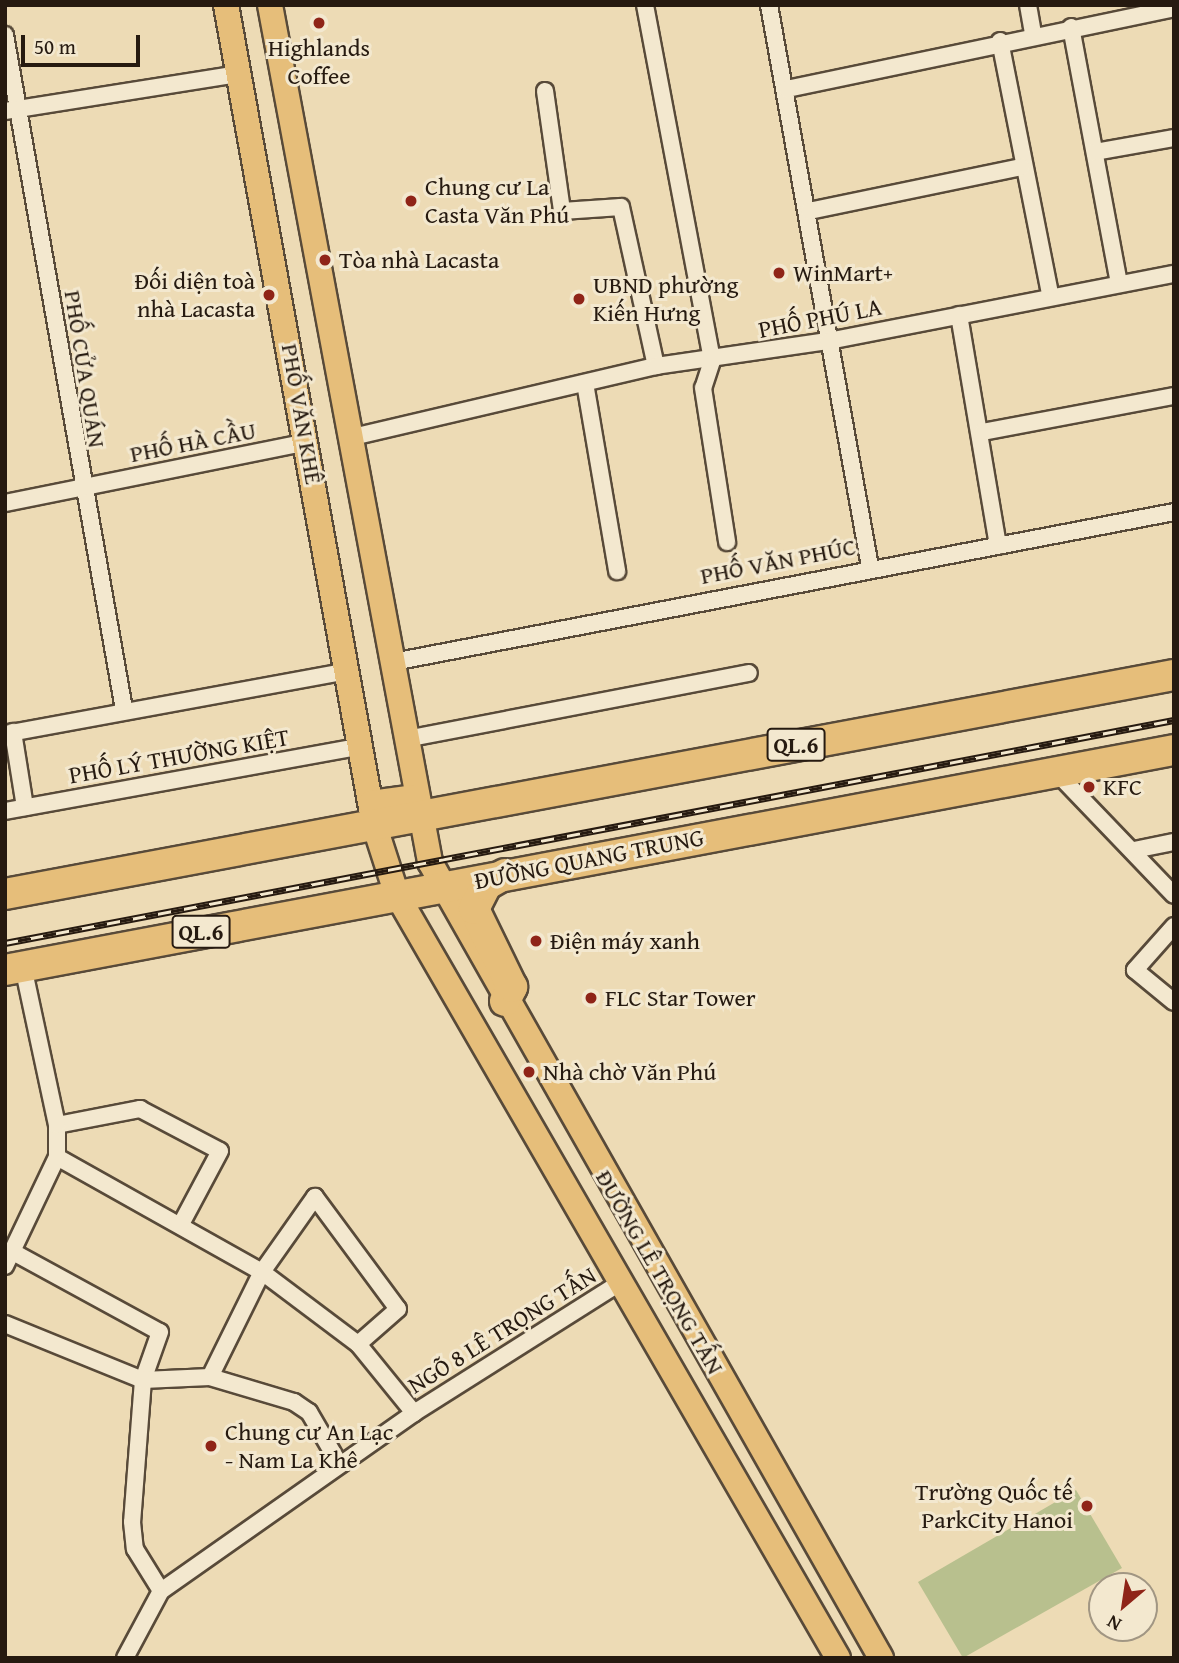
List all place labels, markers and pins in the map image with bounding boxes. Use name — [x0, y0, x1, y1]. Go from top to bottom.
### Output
marker: Highlands Coffee — [311, 15, 327, 31]
place label: Highlands Coffee — [268, 34, 370, 90]
place label: Chung cư La Casta Văn Phú — [425, 173, 569, 229]
marker: Chung cư La Casta Văn Phú — [403, 193, 419, 209]
place label: Tòa nhà Lacasta — [339, 246, 499, 274]
marker: Tòa nhà Lacasta — [317, 252, 333, 268]
place label: WinMart+ — [793, 259, 893, 287]
marker: WinMart+ — [771, 265, 787, 281]
place label: Đối diện toà nhà Lacasta — [135, 267, 255, 323]
place label: UBND phường Kiến Hưng — [593, 271, 738, 327]
marker: Đối diện toà nhà Lacasta — [261, 287, 277, 303]
marker: UBND phường Kiến Hưng — [571, 291, 587, 307]
place label: KFC — [1103, 773, 1142, 801]
marker: KFC — [1081, 779, 1097, 795]
place label: Điện máy xanh — [550, 927, 700, 955]
marker: Điện máy xanh — [528, 933, 544, 949]
place label: FLC Star Tower — [605, 984, 756, 1012]
marker: FLC Star Tower — [583, 990, 599, 1006]
place label: Nhà chờ Văn Phú — [543, 1058, 716, 1086]
marker: Nhà chờ Văn Phú — [521, 1064, 537, 1080]
place label: Chung cư An Lạc - Nam La Khê — [225, 1418, 393, 1474]
marker: Chung cư An Lạc - Nam La Khê — [203, 1438, 219, 1454]
place label: Trường Quốc tế ParkCity Hanoi — [915, 1478, 1073, 1534]
marker: Trường Quốc tế ParkCity Hanoi — [1079, 1498, 1095, 1514]

